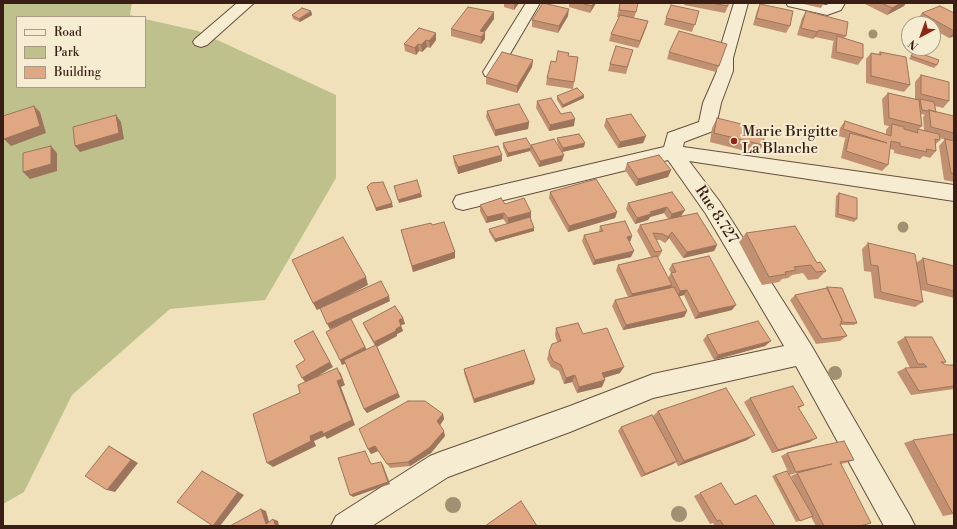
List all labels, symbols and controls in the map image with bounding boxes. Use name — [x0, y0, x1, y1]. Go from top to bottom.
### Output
legend — [16, 16, 146, 88]
north arrow — [901, 16, 941, 56]
text: Road — [54, 25, 82, 40]
text: N — [906, 36, 922, 52]
text: Park — [54, 45, 79, 60]
text: Building — [54, 65, 101, 80]
place label: Marie Brigitte La Blanche — [742, 123, 838, 158]
marker: Marie Brigitte La Blanche — [729, 136, 739, 146]
street label: Rue 8.727 — [691, 183, 741, 247]

